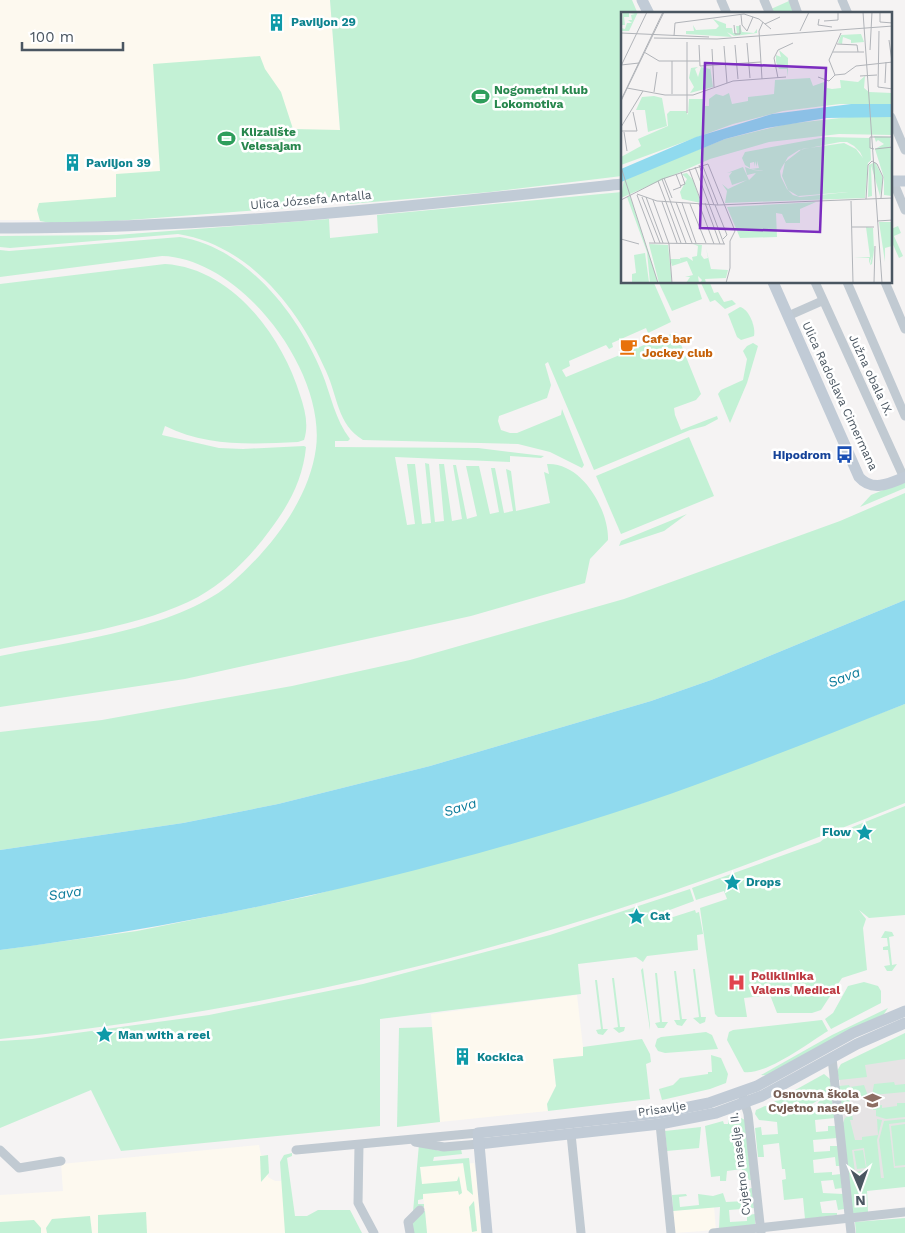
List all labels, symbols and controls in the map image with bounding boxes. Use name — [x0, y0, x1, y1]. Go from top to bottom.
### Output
building icon: Paviljon 29 — [267, 12, 287, 32]
inset map — [621, 12, 892, 284]
place label: Paviljon 29 — [291, 15, 356, 29]
scale bar — [22, 20, 124, 52]
text: 100 m — [30, 28, 74, 46]
place label: Nogometni klub Lokomotiva — [494, 83, 588, 111]
sports icon: Nogometni klub Lokomotiva — [470, 87, 490, 107]
place label: Klizalište Velesajam — [241, 125, 301, 153]
sports icon: Klizalište Velesajam — [217, 129, 237, 149]
building icon: Paviljon 39 — [62, 153, 82, 173]
place label: Paviljon 39 — [86, 156, 151, 170]
street label: Ulica Józsefa Antalla — [250, 188, 372, 212]
street label: Ulica Radoslava Cimermana — [799, 319, 881, 473]
place label: Cafe bar Jockey club — [642, 332, 713, 360]
street label: Južna obala IX. — [846, 332, 896, 418]
cafe icon: Cafe bar Jockey club — [618, 336, 638, 356]
bus stop icon: Hipodrom — [835, 445, 855, 465]
place label: Hipodrom — [773, 448, 831, 462]
water label: Sava — [826, 663, 863, 690]
water label: Sava — [442, 794, 479, 820]
place icon: Flow — [855, 822, 875, 842]
place label: Flow — [822, 825, 851, 839]
place icon: Drops — [722, 872, 742, 892]
place label: Drops — [746, 875, 781, 889]
water label: Sava — [47, 882, 83, 904]
place icon: Cat — [626, 906, 646, 926]
place label: Cat — [650, 909, 671, 923]
place label: Poliklinika Valens Medical — [751, 969, 840, 997]
hospital icon: Poliklinika Valens Medical — [727, 973, 747, 993]
place icon: Man with a reel — [94, 1025, 114, 1045]
place label: Man with a reel — [118, 1028, 210, 1042]
building icon: Kockica — [453, 1047, 473, 1067]
place label: Kockica — [477, 1050, 524, 1064]
place label: Osnovna škola Cvjetno naselje — [768, 1087, 859, 1115]
school or university icon: Osnovna škola Cvjetno naselje — [863, 1091, 883, 1111]
street label: Prisavlje — [637, 1099, 687, 1119]
street label: Cvjetno naselje II. — [727, 1112, 753, 1216]
north arrow — [835, 1163, 885, 1213]
text: N — [855, 1193, 866, 1209]

